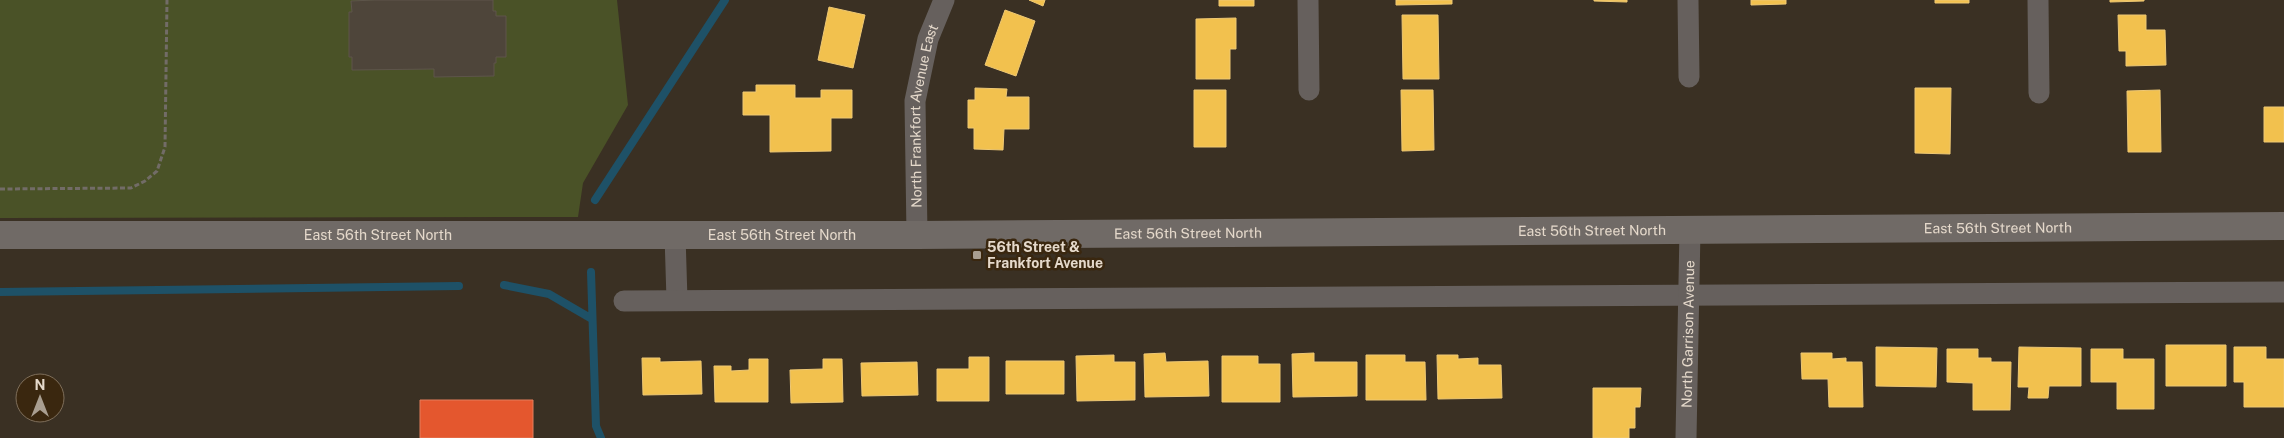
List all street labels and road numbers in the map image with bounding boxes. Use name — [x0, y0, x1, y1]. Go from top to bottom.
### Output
street label: North Frankfort Avenue East — [907, 22, 941, 208]
street label: East 56th Street North — [1924, 219, 2072, 236]
street label: East 56th Street North — [1518, 222, 1666, 239]
street label: East 56th Street North — [1114, 225, 1262, 242]
street label: East 56th Street North — [304, 227, 452, 243]
street label: East 56th Street North — [708, 227, 856, 243]
street label: North Garrison Avenue — [1679, 260, 1697, 408]

